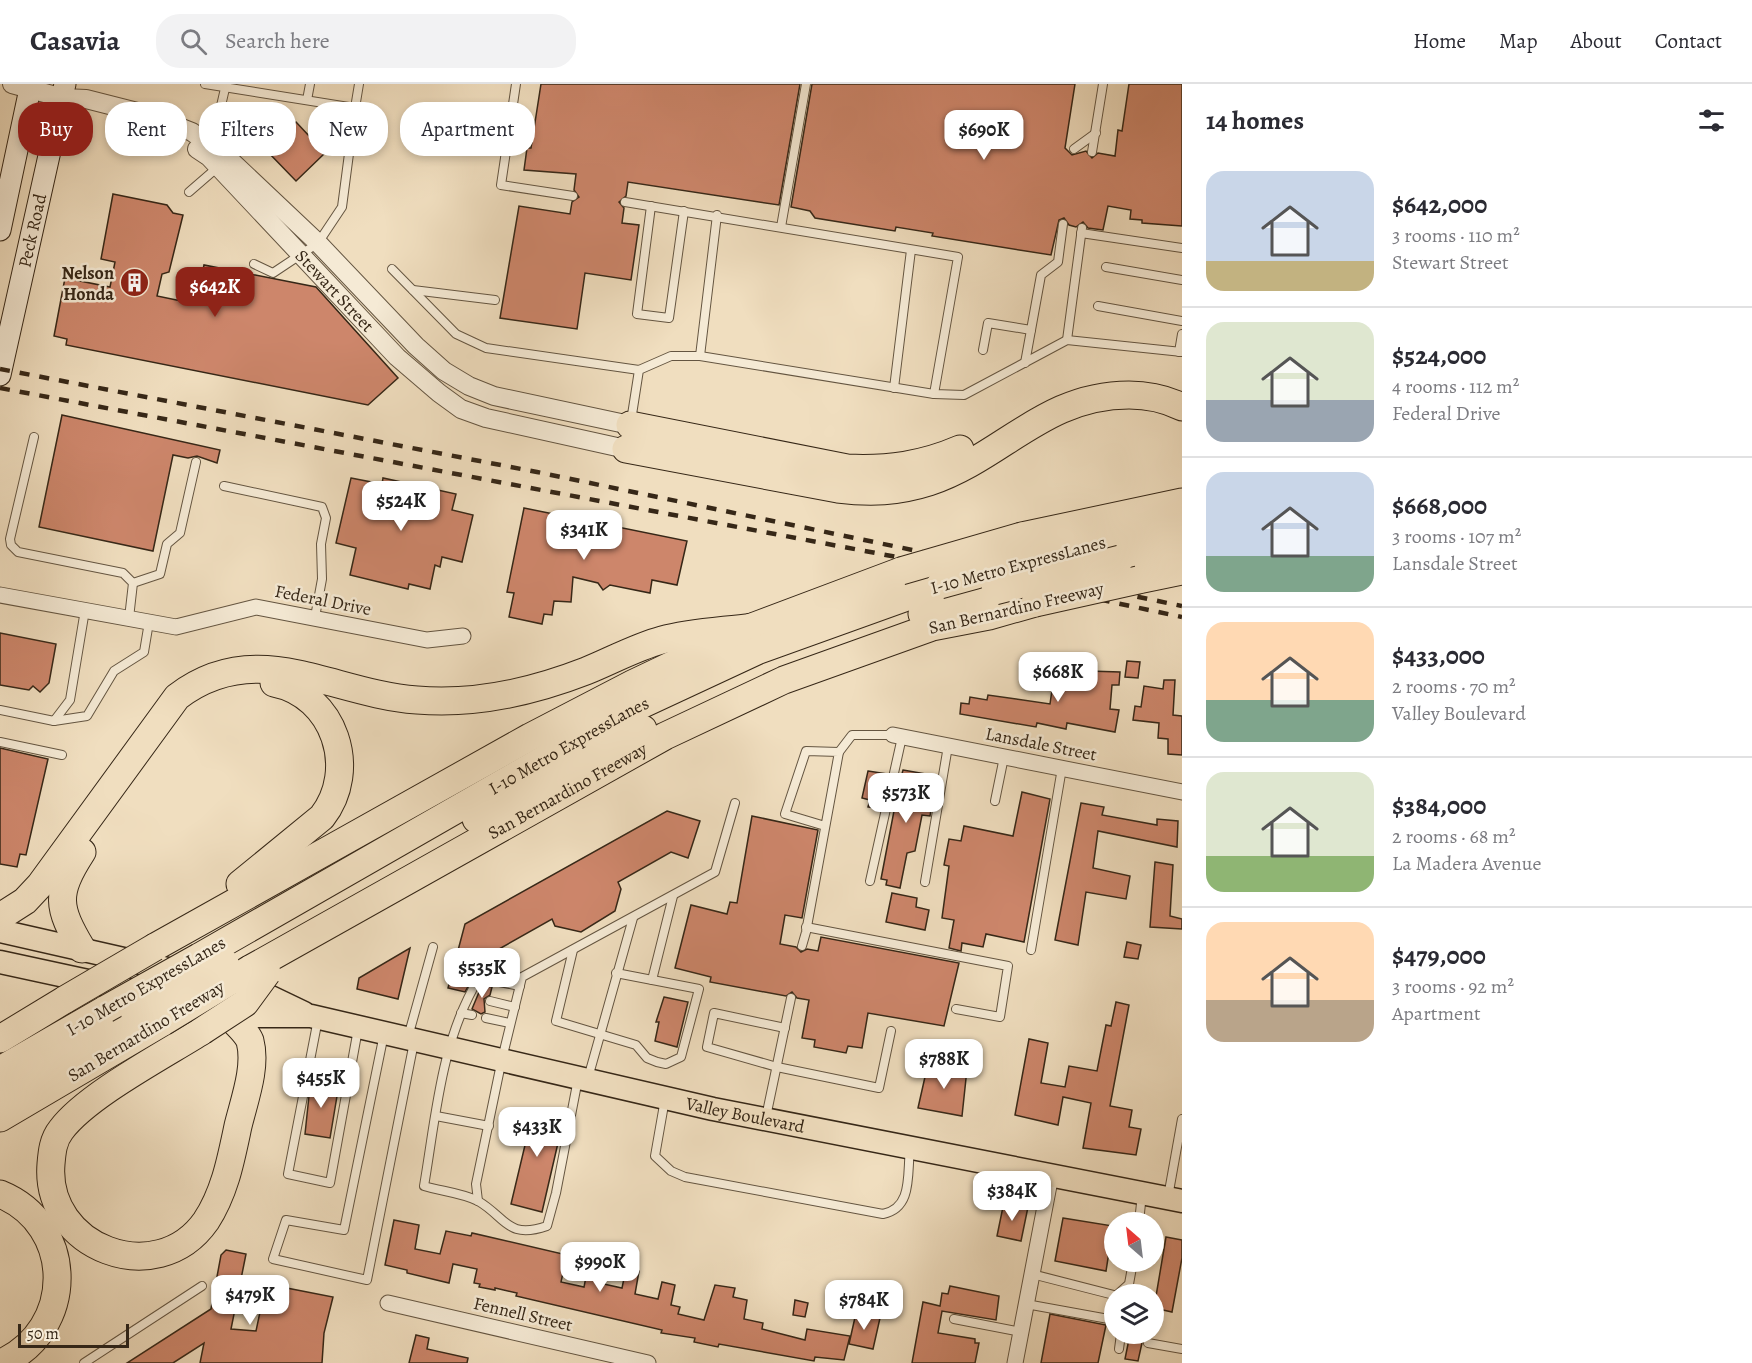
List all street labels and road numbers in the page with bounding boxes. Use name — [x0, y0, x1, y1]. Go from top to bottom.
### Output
street label: Peck Road — [12, 191, 52, 270]
street label: Stewart Street — [290, 244, 380, 337]
street label: I-10 Metro ExpressLanes — [928, 530, 1108, 600]
street label: San Bernardino Freeway — [926, 576, 1107, 640]
street label: Federal Drive — [273, 579, 373, 621]
street label: I-10 Metro ExpressLanes — [484, 691, 653, 800]
street label: Lansdale Street — [983, 721, 1099, 767]
street label: San Bernardino Freeway — [483, 736, 652, 845]
street label: I-10 Metro ExpressLanes — [62, 931, 230, 1041]
street label: San Bernardino Freeway — [63, 974, 230, 1087]
street label: Valley Boulevard — [683, 1091, 807, 1139]
street label: Fennell Street — [471, 1291, 575, 1337]

